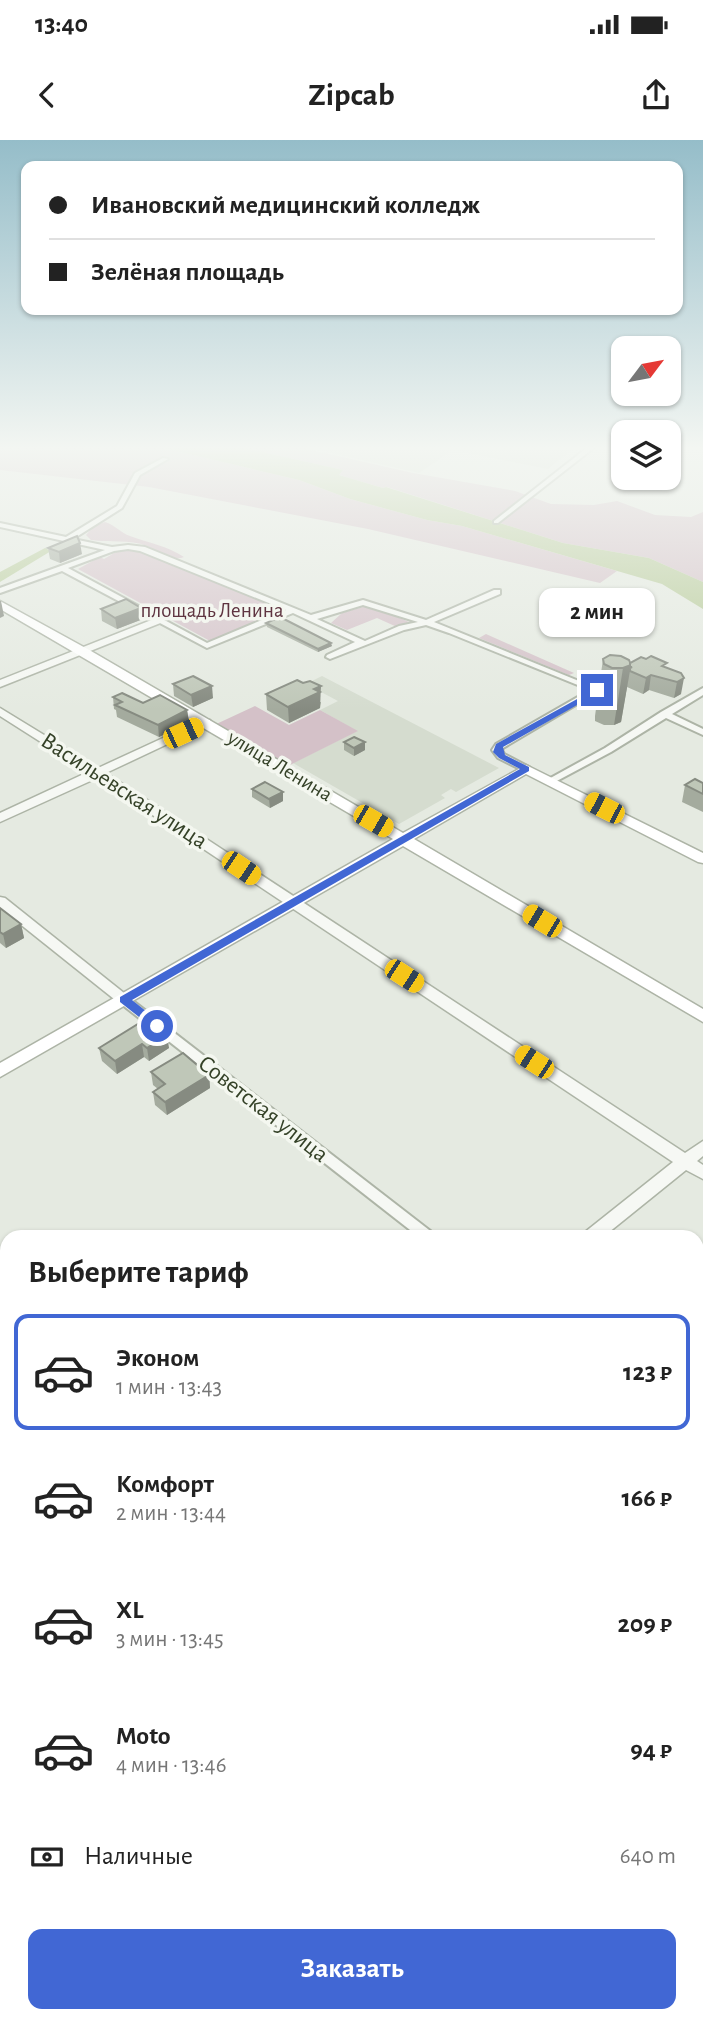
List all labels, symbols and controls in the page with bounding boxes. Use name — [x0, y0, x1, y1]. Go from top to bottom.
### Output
text: 13:40 — [35, 11, 88, 37]
icon: back — [28, 76, 66, 114]
icon: share — [637, 76, 675, 114]
text: Zipcab — [308, 79, 395, 111]
text: Ивановский медицинский колледж — [91, 192, 480, 218]
text: Зелёная площадь — [91, 259, 284, 285]
north arrow — [611, 336, 681, 406]
map controls — [611, 336, 681, 490]
button: layers — [611, 420, 681, 490]
callout: 2 мин — [539, 588, 655, 638]
park label: площадь Ленина — [140, 600, 284, 621]
text: 2 мин — [570, 601, 624, 624]
route end — [581, 674, 613, 706]
car — [160, 715, 207, 751]
street label: улица Ленина — [223, 726, 336, 806]
street label: Васильевская улица — [37, 728, 212, 854]
car — [581, 789, 628, 827]
car — [350, 801, 397, 841]
car — [218, 848, 265, 888]
car — [519, 901, 566, 941]
car — [381, 956, 428, 996]
route start — [141, 1010, 173, 1042]
car — [511, 1042, 558, 1082]
street label: Советская улица — [193, 1051, 333, 1167]
text: Выберите тариф — [28, 1256, 249, 1288]
icon: car — [32, 1341, 95, 1404]
text: Эконом — [116, 1345, 199, 1371]
text: 123 ₽ — [623, 1359, 672, 1385]
text: 1 мин · 13:43 — [116, 1376, 222, 1399]
icon: car — [32, 1467, 95, 1530]
text: Комфорт — [116, 1471, 214, 1497]
text: 166 ₽ — [621, 1485, 672, 1511]
text: 2 мин · 13:44 — [116, 1502, 226, 1525]
icon: car — [32, 1593, 95, 1656]
text: XL — [116, 1597, 143, 1623]
text: 209 ₽ — [618, 1611, 672, 1637]
text: 3 мин · 13:45 — [116, 1628, 224, 1651]
icon: car — [32, 1719, 95, 1782]
text: Moto — [116, 1723, 171, 1749]
text: 94 ₽ — [630, 1737, 672, 1763]
text: 4 мин · 13:46 — [116, 1754, 226, 1777]
icon: cash — [28, 1838, 66, 1876]
text: Наличные — [84, 1843, 193, 1869]
text: 640 m — [620, 1845, 676, 1868]
button: Заказать — [28, 1929, 676, 2009]

